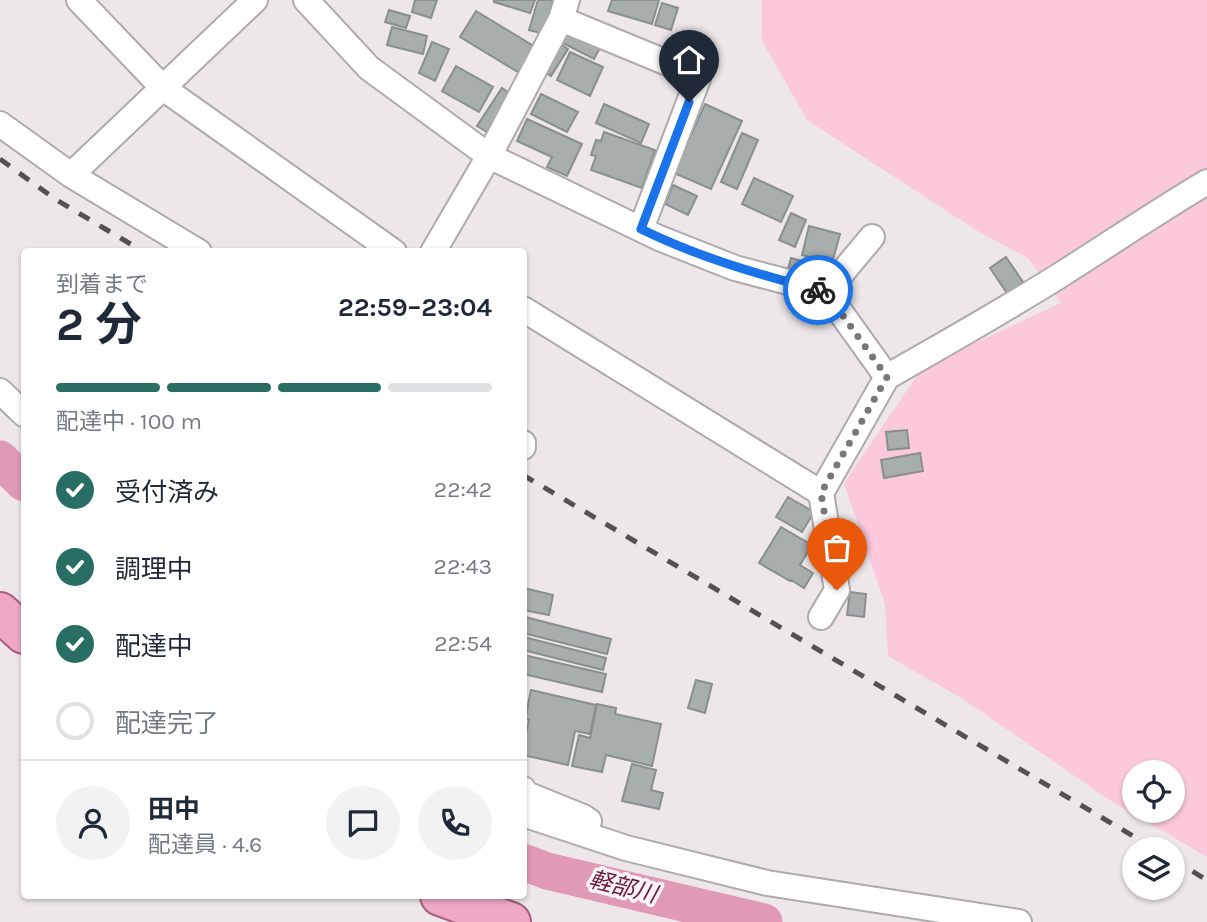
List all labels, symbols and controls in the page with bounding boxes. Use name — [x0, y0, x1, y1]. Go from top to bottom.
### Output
pin — [659, 30, 719, 102]
icon: home — [670, 41, 708, 79]
courier — [783, 255, 853, 325]
text: 到着まで — [56, 271, 148, 298]
icon: bike — [799, 271, 837, 309]
text: 22:59–23:04 — [338, 292, 492, 323]
text: 2 分 — [56, 298, 141, 352]
text: 配達中 · 100 m — [56, 408, 202, 435]
icon: check — [56, 471, 94, 509]
text: 22:42 — [434, 476, 492, 503]
text: 受付済み — [115, 477, 219, 508]
pin — [807, 518, 867, 590]
icon: bag — [818, 529, 856, 567]
icon: check — [56, 548, 94, 586]
text: 22:43 — [434, 553, 492, 580]
text: 調理中 — [115, 554, 193, 585]
icon: check — [56, 625, 94, 663]
text: 22:54 — [434, 630, 492, 657]
text: 配達中 — [115, 631, 193, 662]
text: 配達完了 — [115, 708, 219, 739]
map controls — [1122, 760, 1185, 900]
button: locate — [1122, 760, 1185, 823]
button: person — [56, 786, 130, 860]
button: chat — [326, 786, 400, 860]
button: phone — [418, 786, 492, 860]
text: 田中 — [148, 794, 200, 825]
text: 配達員 · 4.6 — [148, 831, 262, 858]
button: layers — [1122, 837, 1185, 900]
water label: 軽部川 — [586, 866, 663, 909]

